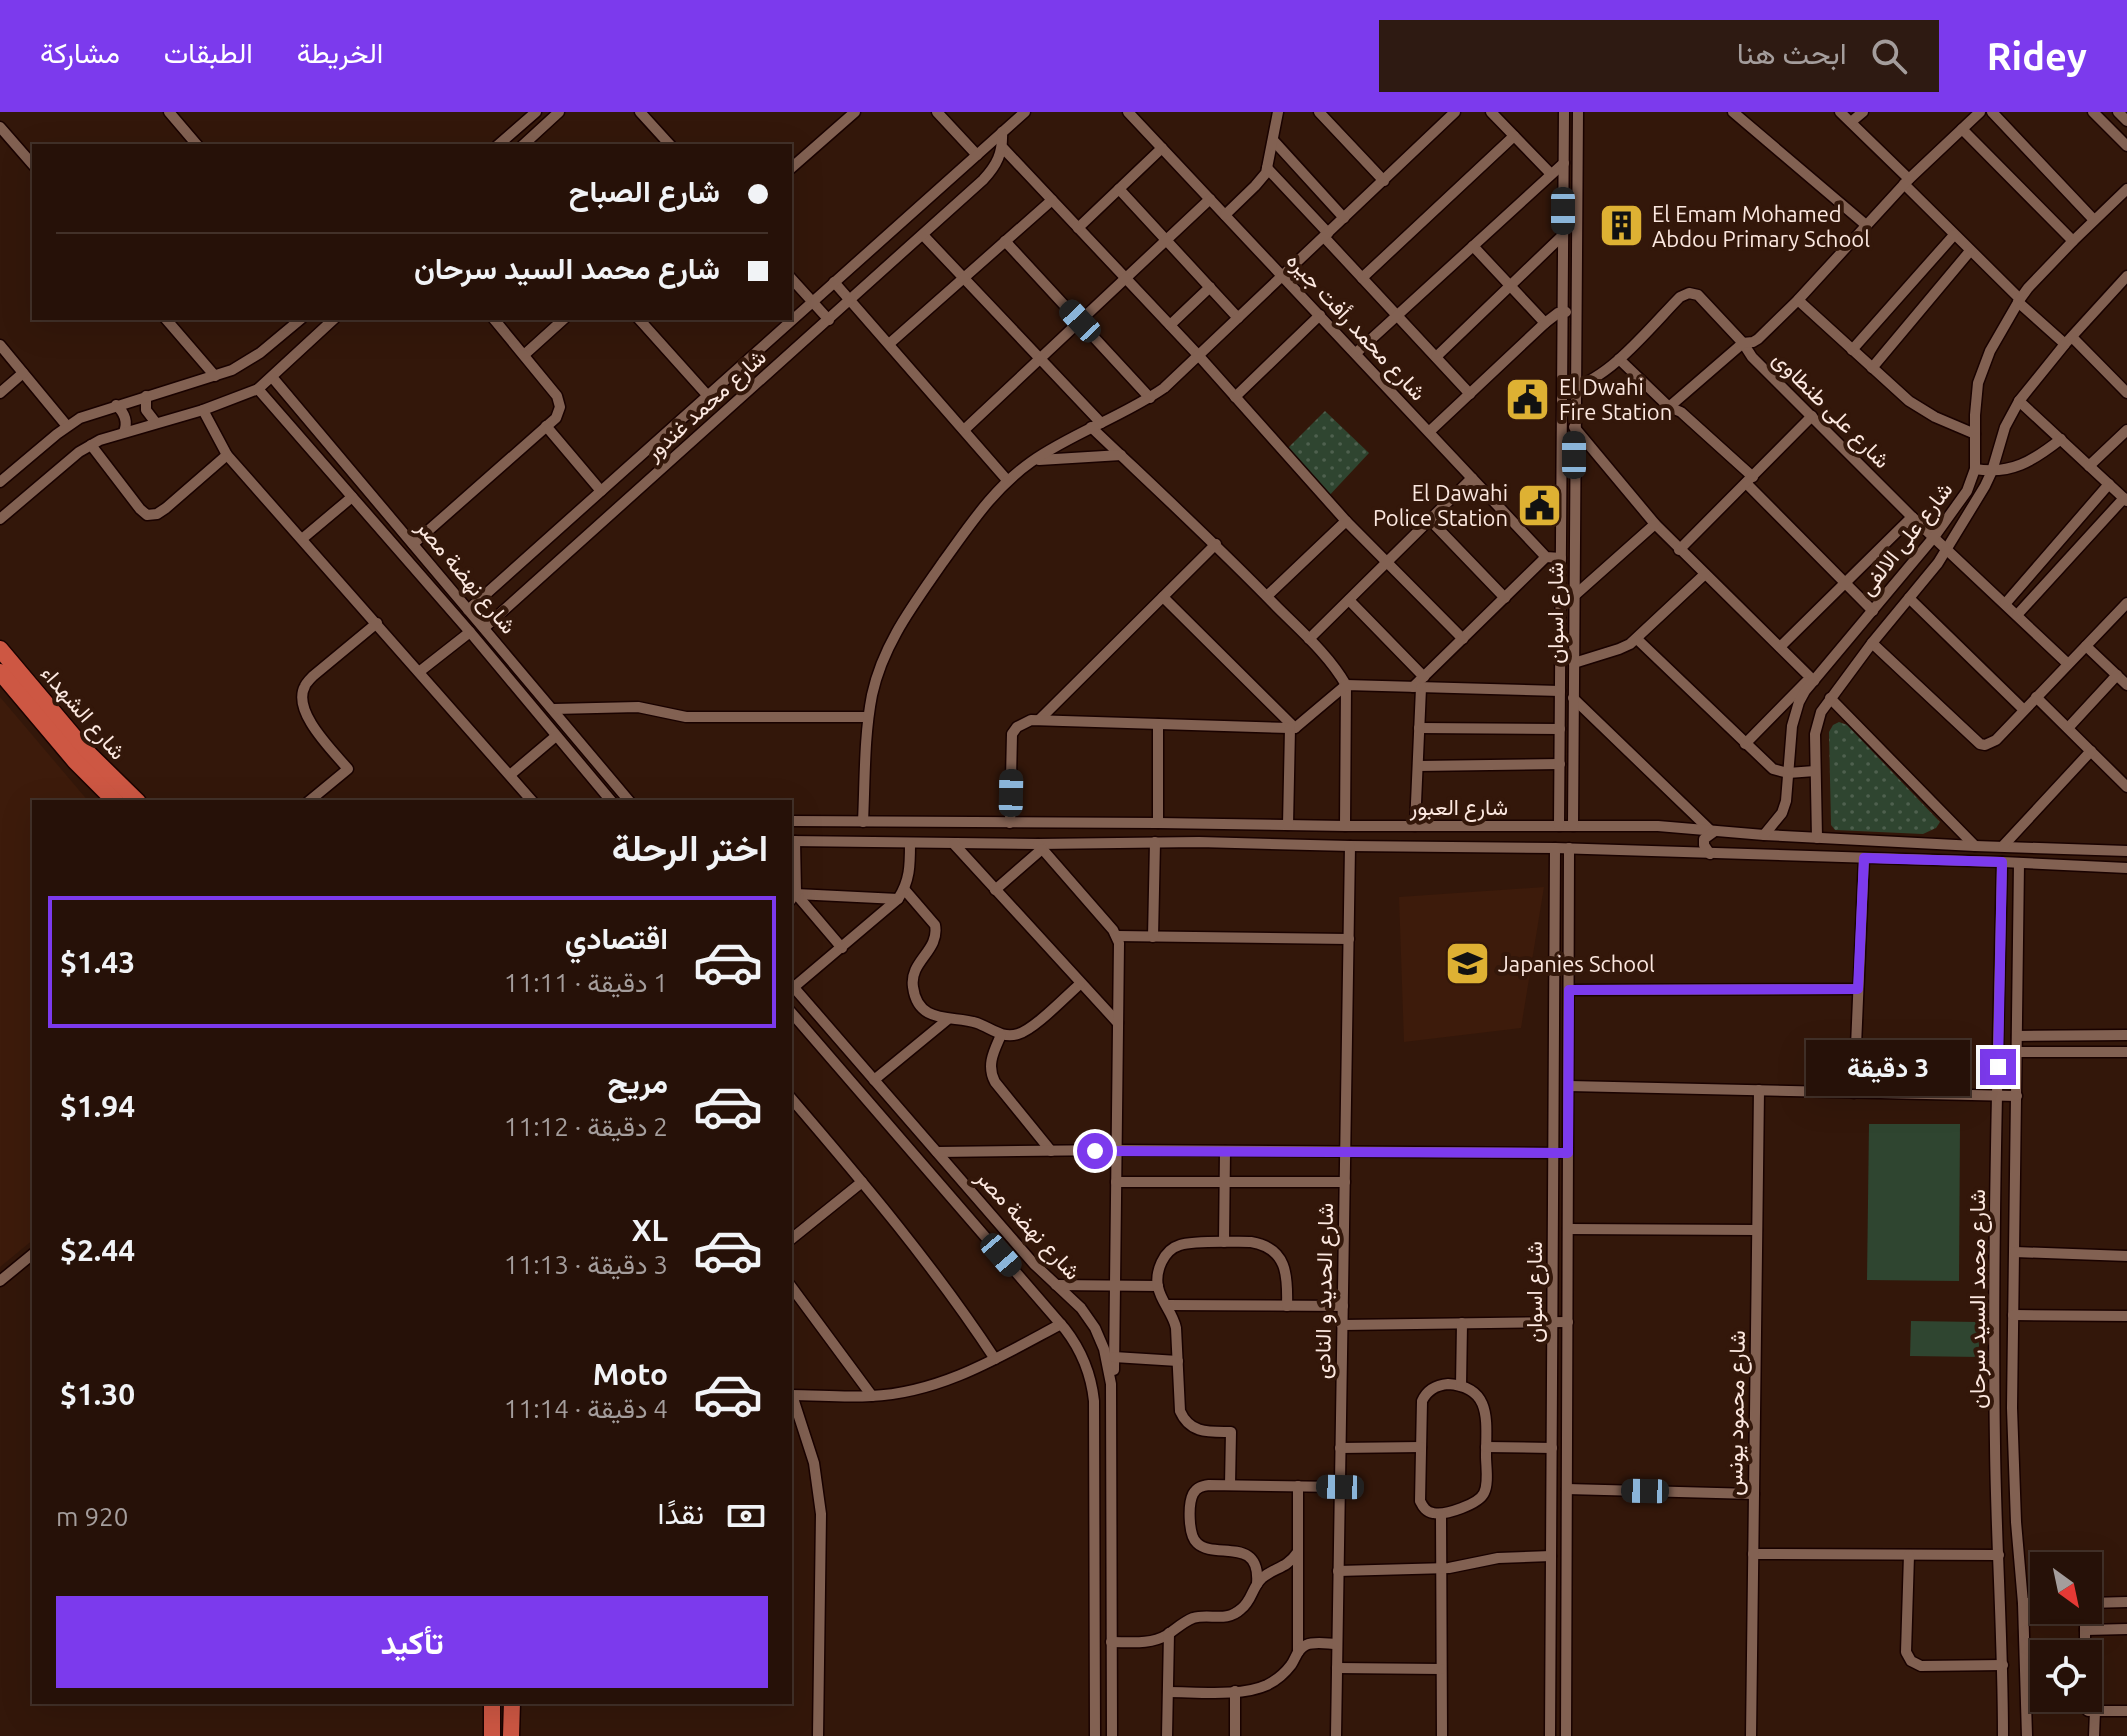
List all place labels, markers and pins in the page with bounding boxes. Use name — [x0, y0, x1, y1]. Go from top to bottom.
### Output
place label: El Emam Mohamed Abdou Primary School — [1652, 201, 1870, 251]
building icon: El Emam Mohamed Abdou Primary School — [1597, 202, 1645, 250]
place label: El Dwahi Fire Station — [1559, 374, 1672, 424]
public building icon: El Dwahi Fire Station — [1504, 375, 1552, 423]
place label: El Dawahi Police Station — [1373, 480, 1508, 530]
public building icon: El Dawahi Police Station — [1515, 481, 1563, 529]
school or university icon: Japanies School — [1443, 939, 1491, 987]
place label: Japanies School — [1498, 951, 1655, 976]

